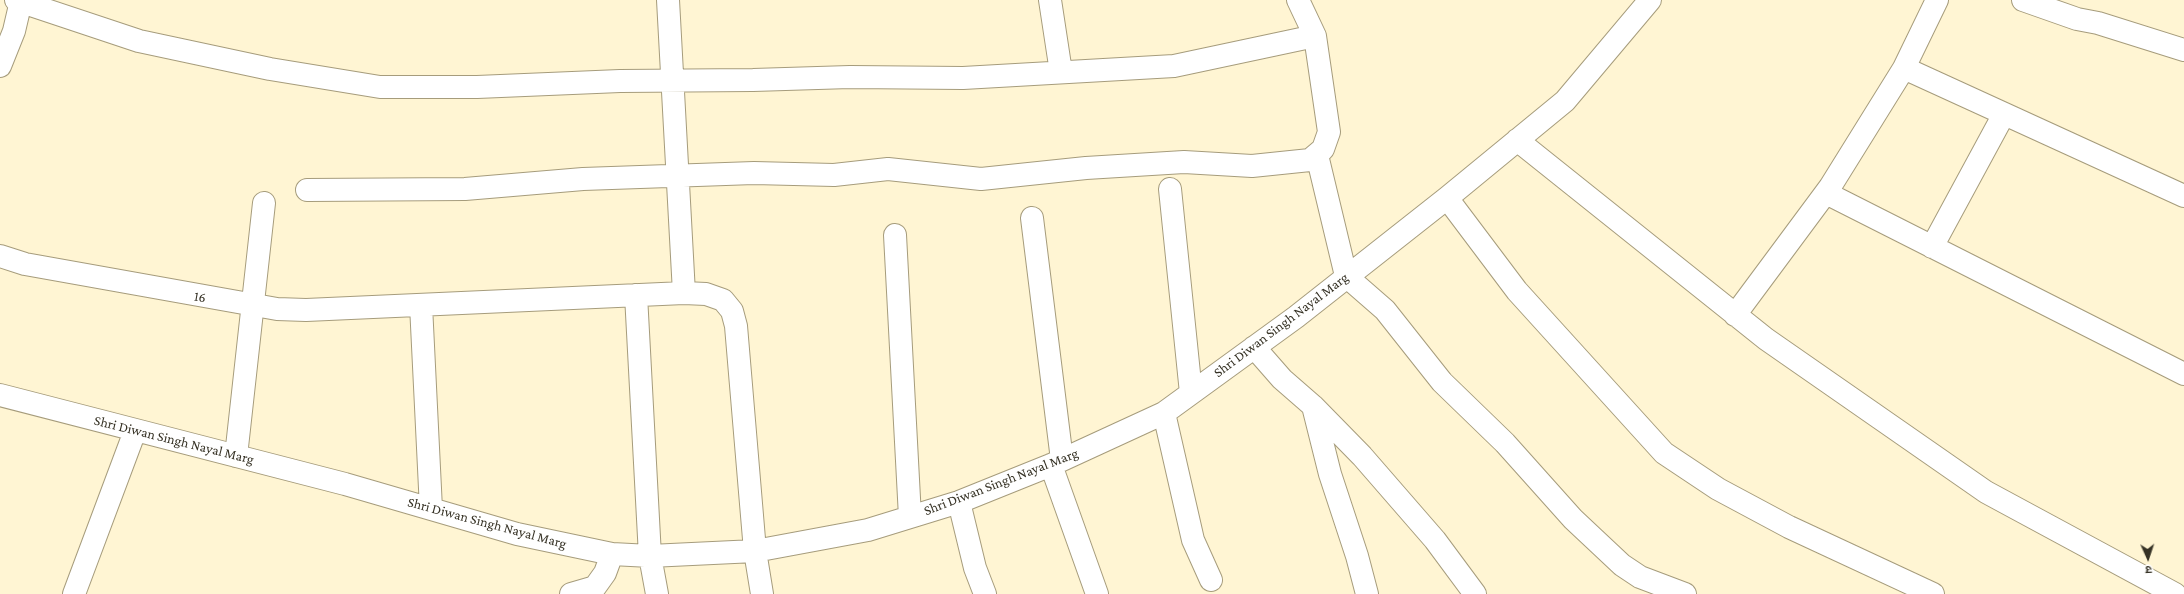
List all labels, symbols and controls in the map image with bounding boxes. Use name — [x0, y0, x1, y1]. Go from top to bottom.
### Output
street label: Shri Diwan Singh Nayal Marg — [1210, 269, 1352, 381]
street label: 16 — [193, 288, 207, 306]
street label: Shri Diwan Singh Nayal Marg — [92, 412, 256, 468]
street label: Shri Diwan Singh Nayal Marg — [921, 445, 1081, 519]
street label: Shri Diwan Singh Nayal Marg — [406, 494, 568, 552]
north arrow — [2128, 538, 2168, 578]
text: उ — [2145, 564, 2152, 576]

